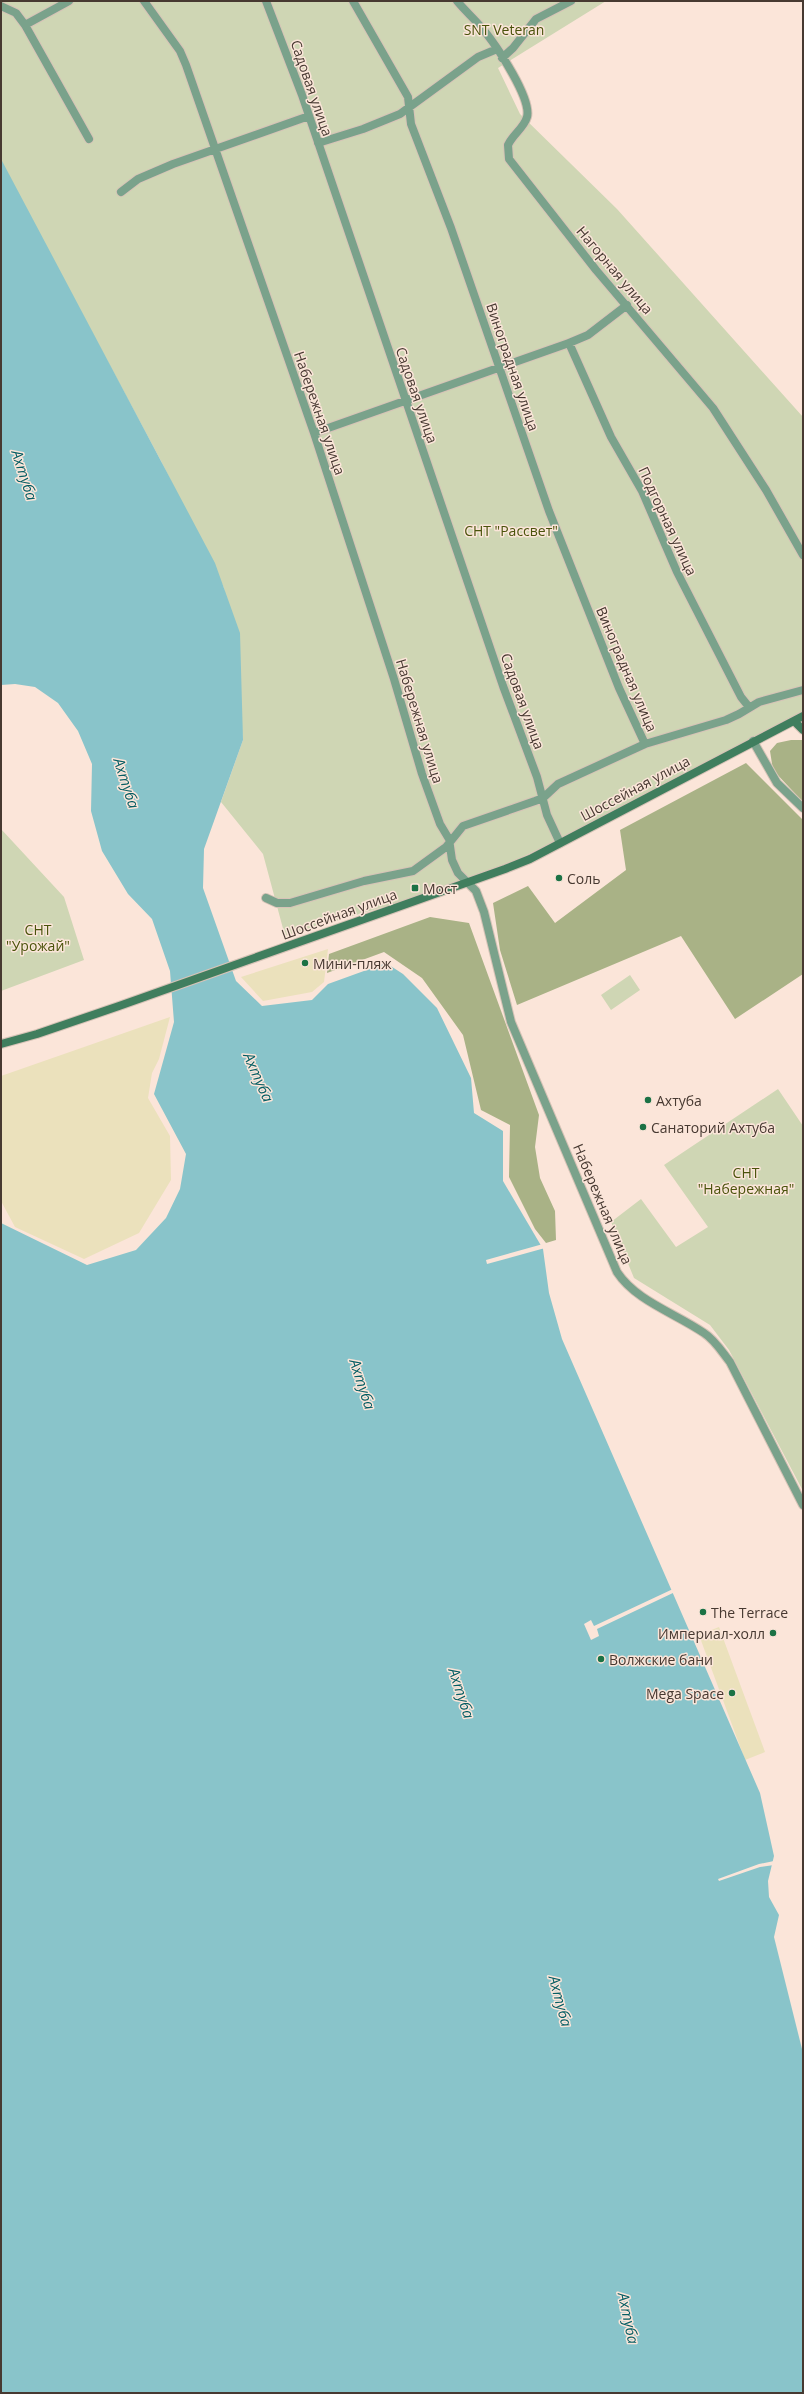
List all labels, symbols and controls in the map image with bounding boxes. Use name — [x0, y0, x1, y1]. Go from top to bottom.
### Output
park label: SNT Veteran — [464, 20, 544, 39]
street label: Садовая улица — [287, 37, 337, 139]
street label: Нагорная улица — [572, 222, 658, 318]
street label: Виноградная улица — [482, 300, 544, 434]
street label: Садовая улица — [392, 344, 442, 446]
street label: Набережная улица — [290, 349, 350, 477]
water label: Ахтуба — [7, 446, 43, 503]
street label: Подгорная улица — [634, 463, 702, 579]
park label: СНТ "Рассвет" — [464, 521, 558, 540]
street label: Виноградная улица — [592, 604, 662, 734]
street label: Садовая улица — [497, 650, 549, 752]
street label: Набережная улица — [392, 656, 448, 786]
street label: Шоссейная улица — [577, 751, 693, 825]
water label: Ахтуба — [109, 754, 145, 811]
place label: Соль — [567, 869, 601, 888]
marker: Соль — [554, 873, 564, 883]
place label: Мост — [423, 879, 458, 898]
marker: Мост — [410, 883, 420, 893]
street label: Шоссейная улица — [279, 884, 399, 944]
park label: СНТ "Урожай" — [6, 920, 70, 955]
place label: Мини-пляж — [313, 954, 392, 973]
marker: Мини-пляж — [300, 958, 310, 968]
water label: Ахтуба — [239, 1048, 279, 1105]
place label: Ахтуба — [656, 1091, 702, 1110]
marker: Ахтуба — [643, 1095, 653, 1105]
place label: Санаторий Ахтуба — [651, 1118, 775, 1137]
marker: Санаторий Ахтуба — [638, 1122, 648, 1132]
street label: Набережная улица — [569, 1141, 637, 1267]
park label: СНТ "Набережная" — [698, 1163, 794, 1198]
water label: Ахтуба — [345, 1355, 381, 1412]
place label: The Terrace — [711, 1603, 788, 1622]
marker: The Terrace — [698, 1607, 708, 1617]
place label: Империал-холл — [658, 1624, 765, 1643]
marker: Империал-холл — [768, 1628, 778, 1638]
place label: Волжские бани — [609, 1650, 713, 1669]
marker: Волжские бани — [596, 1654, 606, 1664]
water label: Ахтуба — [444, 1664, 480, 1721]
place label: Mega Space — [646, 1684, 724, 1703]
marker: Mega Space — [727, 1688, 737, 1698]
water label: Ахтуба — [544, 1972, 578, 2029]
water label: Ахтуба — [614, 2289, 644, 2346]

